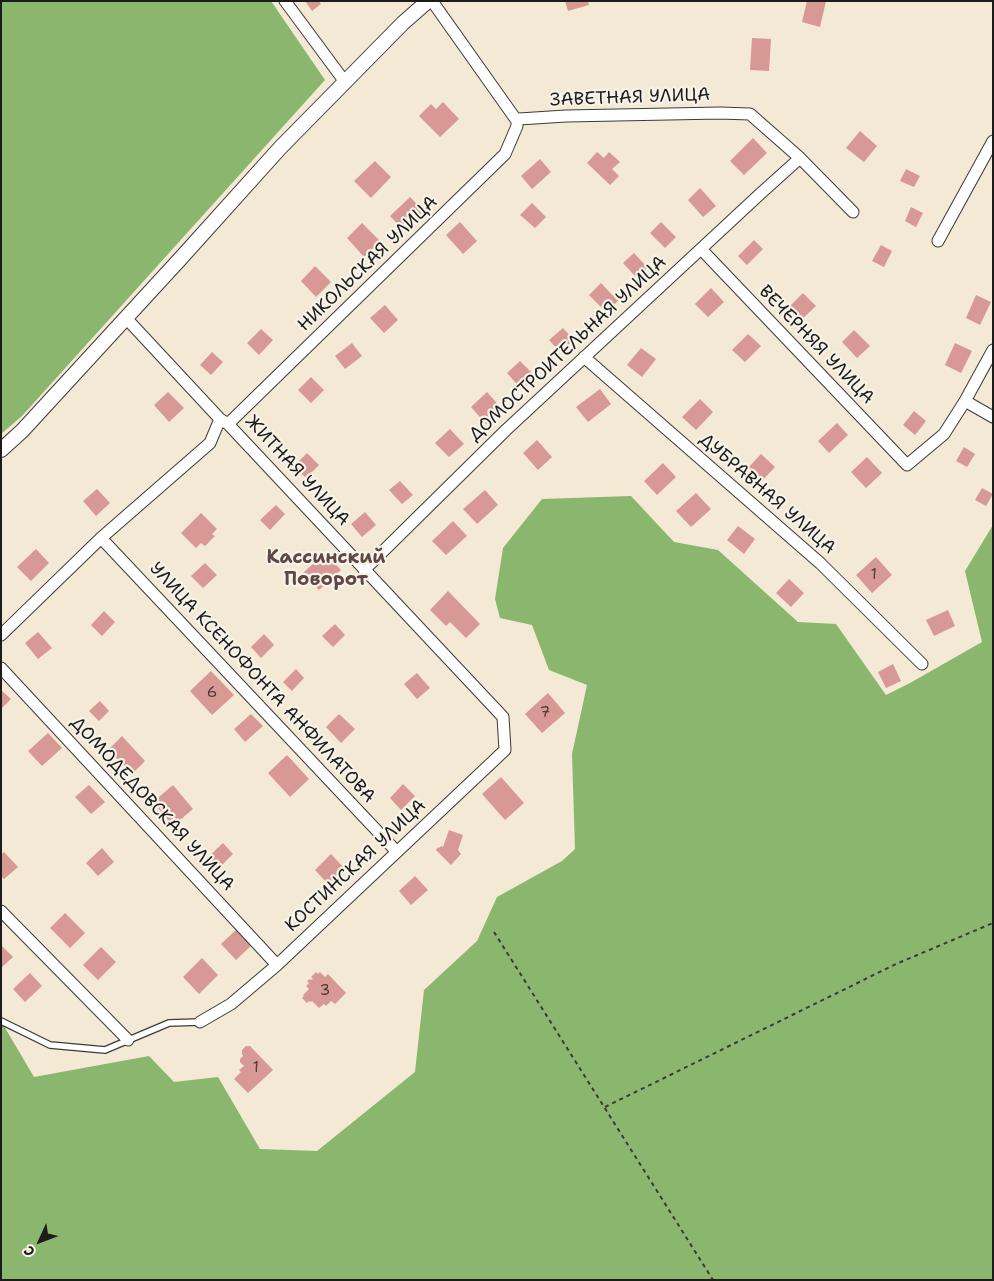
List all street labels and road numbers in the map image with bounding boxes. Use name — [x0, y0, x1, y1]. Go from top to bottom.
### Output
street label: ЗАВЕТНАЯ УЛИЦА — [550, 84, 710, 112]
street label: НИКОЛЬСКАЯ УЛИЦА — [294, 192, 442, 336]
street label: ДОМОСТРОИТЕЛЬНАЯ УЛИЦА — [465, 252, 671, 446]
street label: ВЕЧЕРНЯЯ УЛИЦА — [754, 281, 878, 409]
street label: ЖИТНАЯ УЛИЦА — [240, 411, 354, 531]
street label: ДУБРАВНАЯ УЛИЦА — [694, 429, 840, 559]
street label: УЛИЦА КСЕНОФОНТА АНФИЛАТОВА — [145, 558, 379, 808]
street label: ДОМОДЕДОВСКАЯ УЛИЦА — [65, 712, 239, 896]
street label: КОСТИНСКАЯ УЛИЦА — [281, 795, 431, 937]

